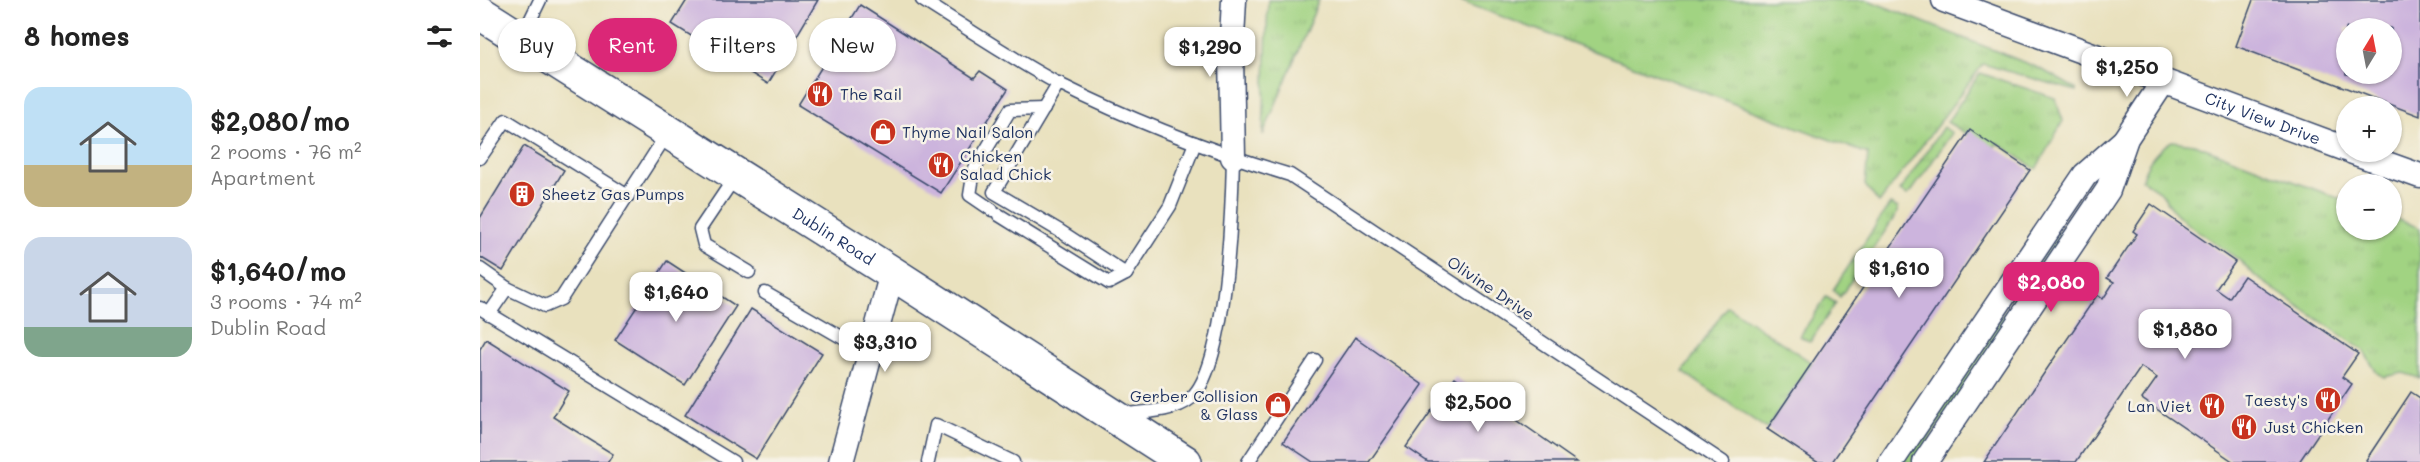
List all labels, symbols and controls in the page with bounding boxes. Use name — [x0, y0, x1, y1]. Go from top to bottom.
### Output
chip: Buy — [498, 18, 576, 72]
chip: Rent — [588, 18, 677, 72]
chip: Filters — [689, 18, 797, 72]
chip: New — [809, 18, 896, 72]
north arrow — [2336, 18, 2402, 84]
map controls — [2336, 18, 2402, 240]
text: 8 homes — [24, 19, 130, 53]
icon: filters — [423, 20, 456, 53]
pin: $1,290 — [1161, 27, 1259, 78]
text: $1,290 — [1178, 33, 1242, 59]
pin: $1,250 — [2078, 47, 2176, 98]
text: $1,250 — [2095, 53, 2159, 79]
restaurant icon: The Rail — [805, 79, 835, 109]
place label: The Rail — [840, 83, 902, 104]
street label: City View Drive — [2202, 87, 2324, 149]
button: + — [2336, 96, 2402, 162]
text: $2,080/mo — [210, 104, 350, 138]
icon: home — [72, 111, 144, 183]
shop icon: Thyme Nail Salon — [868, 117, 898, 147]
place label: Thyme Nail Salon — [902, 121, 1033, 142]
text: 2 rooms · 76 m² — [210, 138, 362, 164]
place label: Chicken Salad Chick — [960, 145, 1051, 184]
restaurant icon: Chicken Salad Chick — [926, 150, 956, 180]
text: Apartment — [210, 164, 316, 190]
button: − — [2336, 174, 2402, 240]
building icon: Sheetz Gas Pumps — [507, 179, 537, 209]
place label: Sheetz Gas Pumps — [542, 183, 685, 204]
street label: Dublin Road — [789, 202, 879, 269]
pin: $1,610 — [1850, 248, 1948, 299]
street label: Olivine Drive — [1443, 251, 1539, 325]
text: $1,640/mo — [210, 254, 346, 288]
text: $1,610 — [1868, 254, 1930, 280]
icon: home — [72, 261, 144, 333]
pin: $2,080 — [2002, 262, 2100, 313]
text: $2,080 — [2017, 268, 2085, 294]
pin: $1,640 — [627, 272, 725, 323]
text: $1,640 — [644, 278, 709, 304]
text: 3 rooms · 74 m² — [210, 288, 362, 314]
pin: $1,880 — [2136, 309, 2234, 360]
text: Dublin Road — [210, 314, 326, 340]
text: $1,880 — [2152, 315, 2218, 341]
pin: $3,310 — [836, 322, 934, 373]
text: $3,310 — [853, 328, 917, 354]
pin: $2,500 — [1429, 382, 1527, 433]
place label: Gerber Collision & Glass — [1130, 385, 1258, 424]
restaurant icon: Taesty's — [2313, 385, 2343, 415]
text: $2,500 — [1444, 388, 1512, 414]
place label: Taesty's — [2245, 389, 2308, 410]
shop icon: Gerber Collision & Glass — [1263, 390, 1293, 420]
restaurant icon: Lan Viet — [2197, 391, 2227, 421]
place label: Lan Viet — [2128, 395, 2192, 416]
restaurant icon: Just Chicken — [2229, 412, 2259, 442]
place label: Just Chicken — [2264, 416, 2364, 437]

